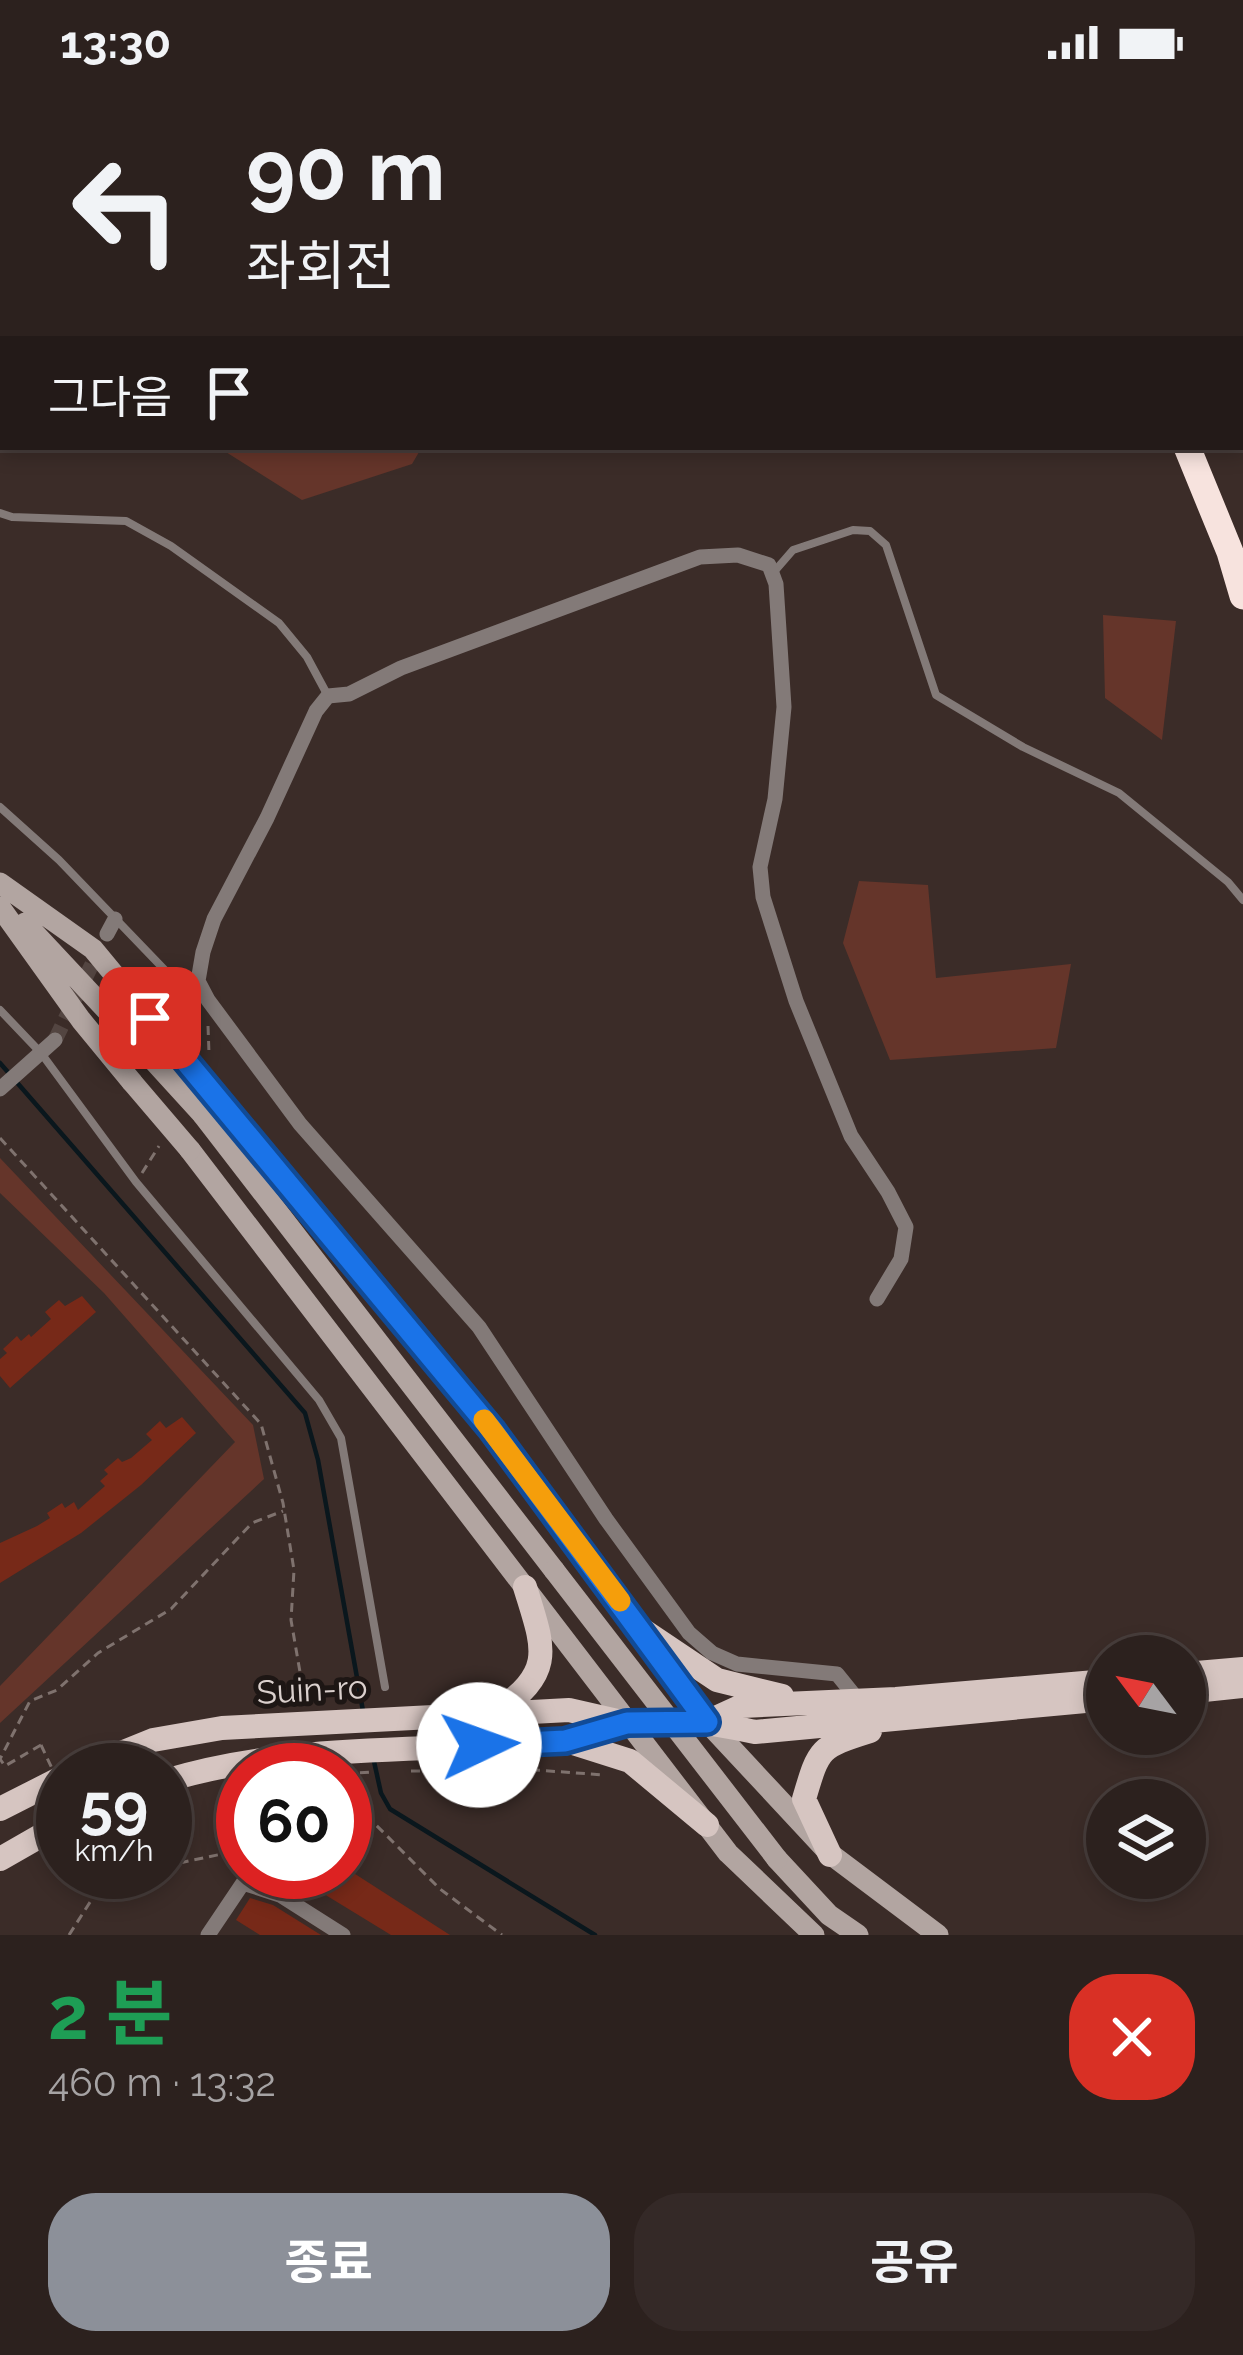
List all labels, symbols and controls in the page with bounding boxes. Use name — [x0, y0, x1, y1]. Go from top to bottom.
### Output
text: 13:30 — [60, 16, 171, 69]
text: 90 m — [246, 121, 445, 220]
icon: left — [48, 132, 204, 288]
text: 좌회전 — [246, 234, 395, 298]
icon: arrive — [196, 360, 262, 426]
text: 그다음 — [48, 371, 172, 424]
pin — [99, 967, 201, 1069]
icon: arrive — [117, 985, 183, 1051]
north arrow — [1086, 1635, 1206, 1755]
map controls — [1086, 1635, 1206, 1899]
street label: Suin-ro — [256, 1667, 368, 1712]
position arrow — [416, 1682, 542, 1808]
speed limit sign: 60 — [216, 1743, 372, 1899]
text: 59 — [80, 1771, 148, 1841]
button: layers — [1086, 1779, 1206, 1899]
text: km/h — [74, 1833, 154, 1868]
text: 2 분 — [48, 1971, 172, 2056]
button: close — [1069, 1974, 1195, 2100]
text: 460 m · 13:32 — [48, 2059, 276, 2105]
button: 종료 — [48, 2193, 610, 2331]
button: 공유 — [634, 2193, 1195, 2331]

